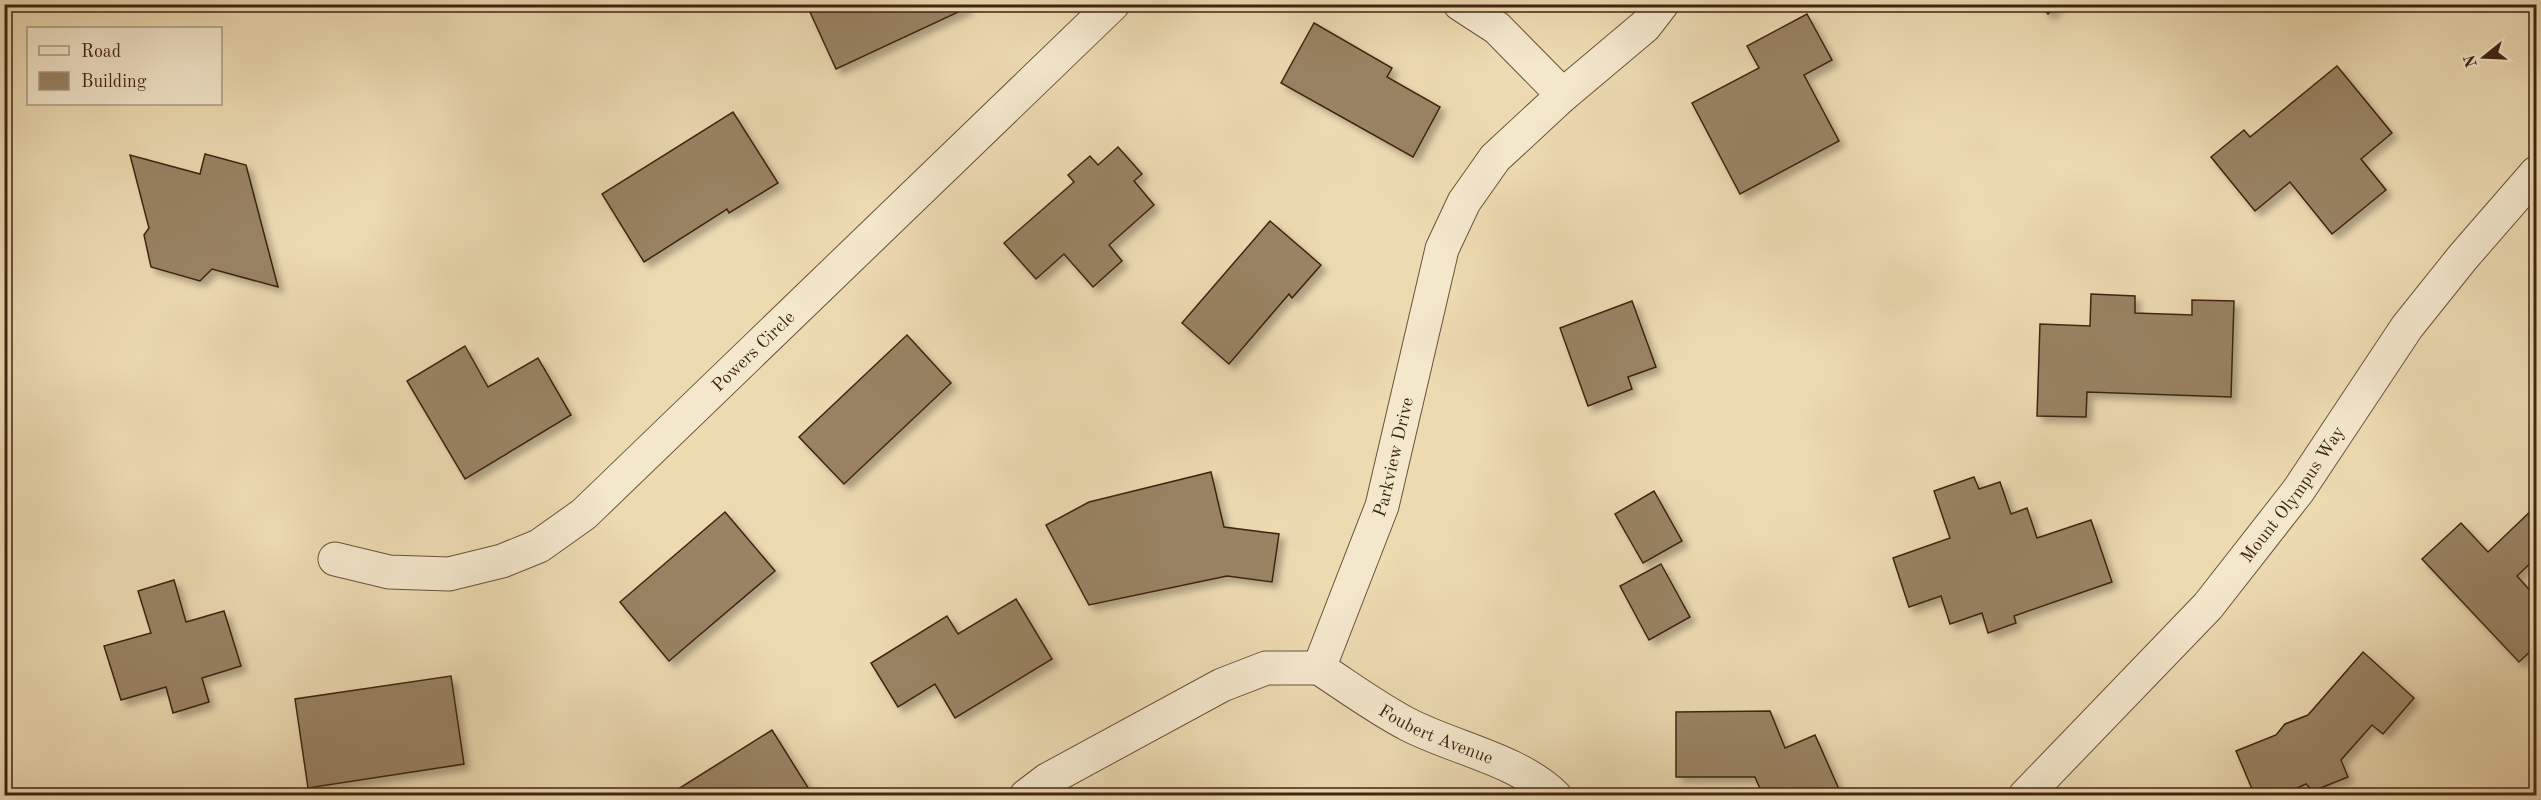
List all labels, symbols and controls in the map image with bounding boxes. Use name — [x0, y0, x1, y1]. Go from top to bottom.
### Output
legend — [27, 27, 222, 105]
north arrow — [2454, 27, 2514, 87]
text: Road — [81, 43, 121, 61]
text: N — [2462, 52, 2481, 69]
text: Building — [81, 73, 147, 91]
street label: Powers Circle — [709, 308, 798, 395]
street label: Parkview Drive — [1371, 396, 1417, 520]
street label: Mount Olympus Way — [2238, 423, 2349, 566]
street label: Foubert Avenue — [1375, 702, 1495, 768]

